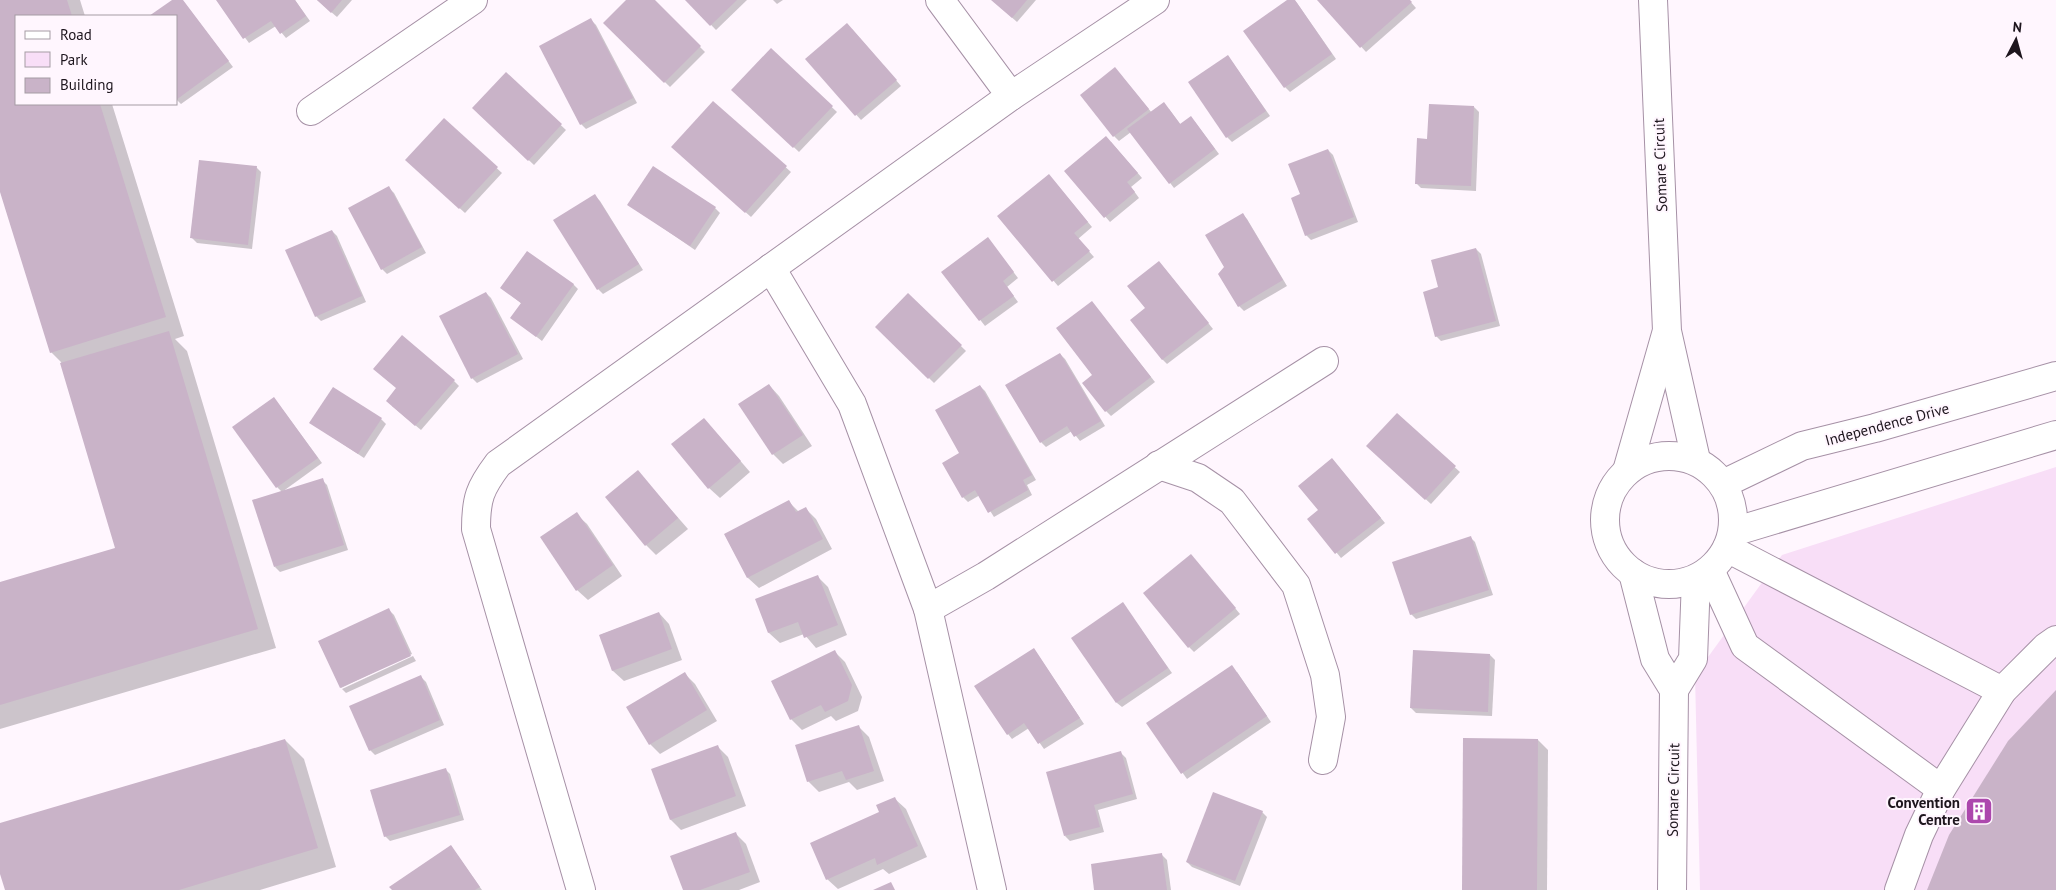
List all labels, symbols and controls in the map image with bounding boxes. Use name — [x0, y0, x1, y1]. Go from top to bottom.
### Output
legend — [15, 15, 178, 105]
north arrow — [1991, 15, 2041, 65]
text: N — [2012, 18, 2023, 37]
text: Road — [60, 25, 92, 44]
text: Park — [60, 50, 88, 69]
text: Building — [60, 75, 114, 94]
street label: Somare Circuit — [1649, 118, 1671, 212]
street label: Independence Drive — [1823, 398, 1951, 450]
street label: Somare Circuit — [1663, 743, 1683, 837]
place label: Convention Centre — [1888, 793, 1960, 829]
building icon: Convention Centre — [1964, 796, 1994, 826]

